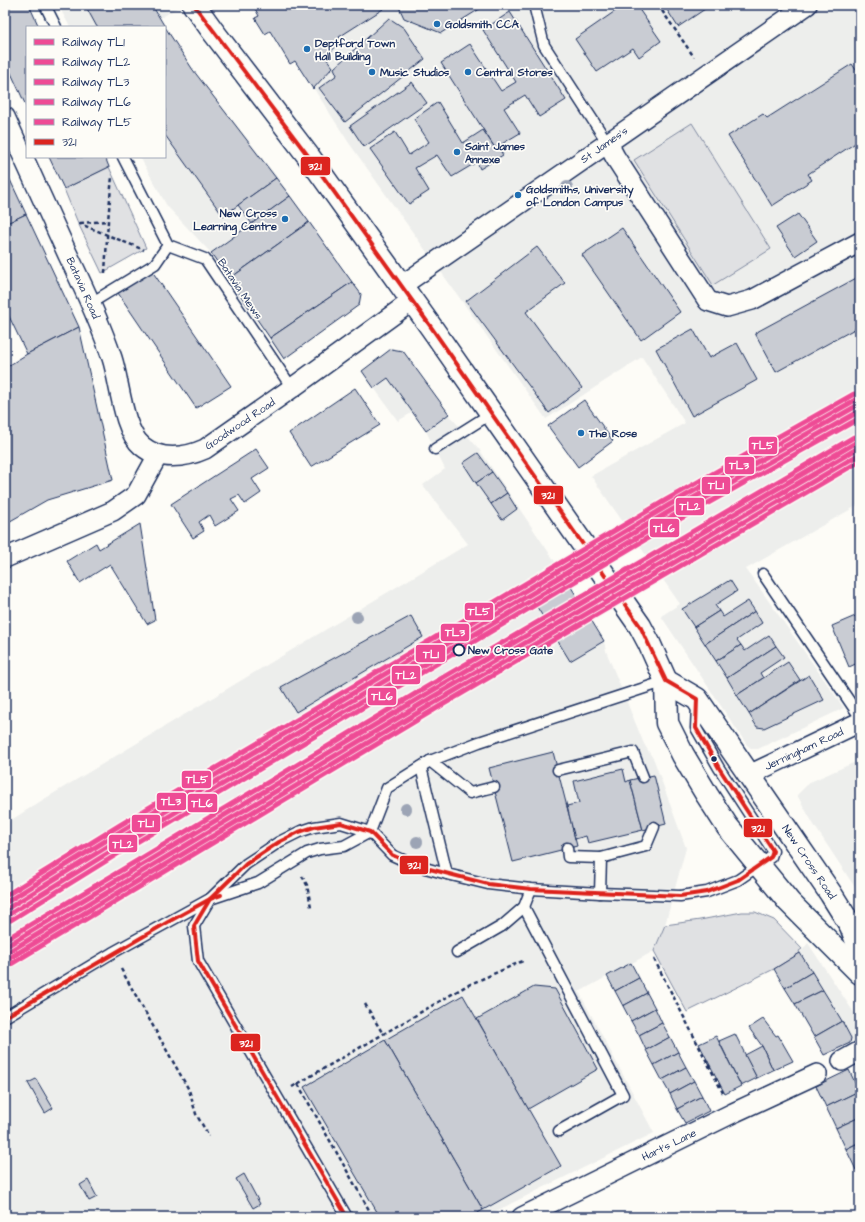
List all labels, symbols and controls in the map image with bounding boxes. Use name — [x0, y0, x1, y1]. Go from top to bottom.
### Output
place label: Goldsmith CCA — [445, 17, 520, 32]
marker: Goldsmith CCA — [432, 19, 442, 29]
legend — [26, 26, 166, 158]
text: Railway TL1 — [62, 34, 125, 52]
place label: Deptford Town Hall Building — [314, 36, 395, 66]
marker: Deptford Town Hall Building — [302, 44, 312, 54]
text: Railway TL2 — [62, 54, 130, 72]
place label: Music Studios — [380, 65, 450, 80]
place label: Central Stores — [476, 65, 553, 80]
marker: Music Studios — [367, 67, 377, 77]
marker: Central Stores — [463, 67, 473, 77]
text: Railway TL3 — [62, 74, 129, 92]
text: Railway TL6 — [62, 94, 131, 112]
text: Railway TL5 — [62, 114, 132, 132]
street label: St James's — [577, 123, 631, 167]
text: 321 — [62, 134, 77, 151]
place label: Saint James Annexe — [464, 139, 526, 167]
marker: Saint James Annexe — [452, 147, 462, 157]
line badge: 321 — [300, 156, 331, 176]
text: 321 — [307, 159, 322, 174]
place label: Goldsmiths, University of London Campus — [526, 182, 634, 211]
marker: Goldsmiths, University of London Campus — [513, 190, 523, 200]
place label: New Cross Learning Centre — [193, 206, 277, 236]
marker: New Cross Learning Centre — [280, 214, 290, 224]
street label: Batavia Road — [63, 255, 103, 322]
street label: Batavia Mews — [214, 256, 266, 323]
street label: Goodwood Road — [202, 395, 279, 453]
place label: The Rose — [588, 426, 637, 441]
marker: The Rose — [576, 428, 586, 438]
line badge: TL5 — [748, 436, 778, 455]
text: TL5 — [751, 438, 774, 453]
line badge: TL3 — [724, 456, 755, 475]
text: TL3 — [728, 458, 749, 473]
line badge: TL1 — [701, 476, 731, 495]
text: TL1 — [707, 478, 725, 493]
line badge: 321 — [533, 485, 564, 505]
text: 321 — [540, 488, 555, 503]
line badge: TL2 — [675, 497, 705, 516]
text: TL2 — [679, 499, 701, 514]
line badge: TL6 — [649, 518, 680, 538]
text: TL6 — [652, 521, 675, 536]
line badge: TL5 — [464, 602, 494, 621]
text: TL5 — [467, 604, 490, 619]
line badge: TL3 — [440, 623, 470, 642]
text: TL3 — [444, 625, 465, 640]
marker: New Cross Gate — [452, 643, 466, 657]
place label: New Cross Gate — [468, 643, 553, 658]
line badge: TL1 — [415, 644, 446, 663]
text: TL1 — [422, 647, 440, 662]
line badge: TL2 — [391, 665, 421, 685]
text: TL2 — [395, 668, 417, 683]
line badge: TL6 — [367, 687, 397, 706]
text: TL6 — [370, 689, 393, 704]
street label: Jerningham Road — [762, 724, 847, 775]
unlabelled marker — [709, 754, 719, 764]
line badge: TL5 — [181, 770, 212, 789]
text: TL5 — [185, 772, 208, 787]
line badge: TL3 — [156, 792, 187, 811]
line badge: TL6 — [187, 793, 218, 813]
text: TL3 — [160, 794, 181, 809]
text: TL6 — [190, 796, 213, 811]
line badge: TL1 — [131, 814, 161, 833]
text: TL1 — [137, 816, 155, 831]
line badge: 321 — [743, 818, 773, 838]
text: 321 — [750, 821, 765, 836]
street label: New Cross Road — [778, 822, 840, 903]
line badge: TL2 — [108, 834, 138, 853]
text: TL2 — [112, 837, 134, 852]
line badge: 321 — [399, 855, 429, 875]
text: 321 — [406, 858, 421, 873]
line badge: 321 — [230, 1033, 261, 1052]
text: 321 — [238, 1036, 253, 1051]
street label: Hart's Lane — [639, 1125, 699, 1165]

